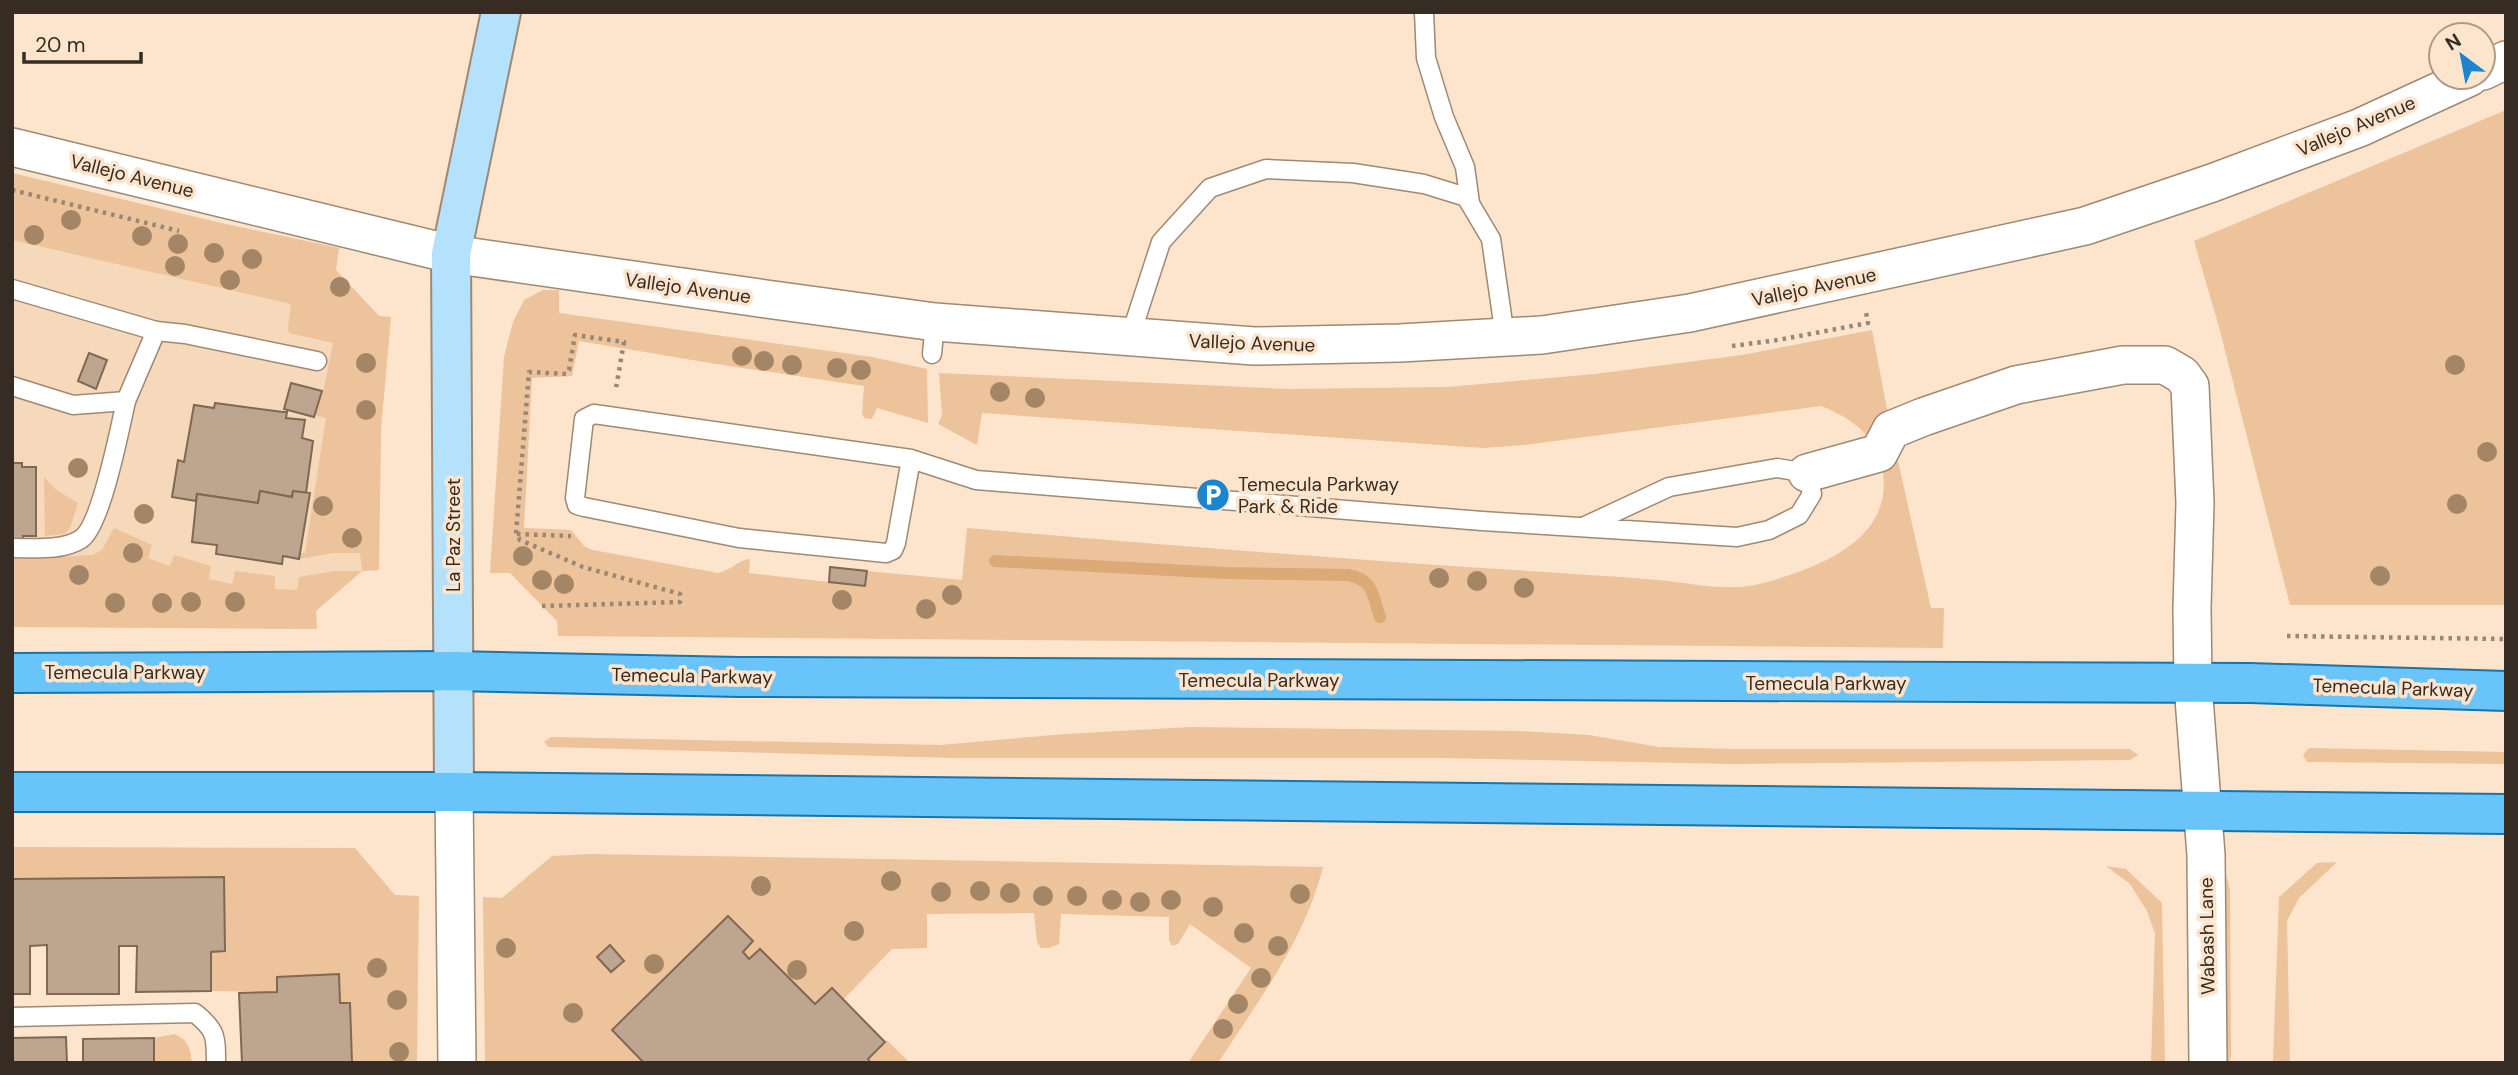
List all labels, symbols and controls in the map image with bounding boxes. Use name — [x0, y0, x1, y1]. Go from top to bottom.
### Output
scale bar — [24, 21, 142, 65]
north arrow — [2427, 21, 2497, 91]
text: N — [2441, 28, 2466, 56]
text: 20 m — [35, 31, 86, 59]
street label: Vallejo Avenue — [2293, 90, 2419, 162]
street label: Vallejo Avenue — [67, 149, 197, 203]
street label: Vallejo Avenue — [1749, 262, 1879, 312]
street label: Vallejo Avenue — [624, 267, 752, 309]
street label: Vallejo Avenue — [1188, 328, 1316, 358]
place label: Temecula Parkway Park & Ride — [1238, 472, 1400, 519]
parking icon: Temecula Parkway Park & Ride — [1194, 476, 1232, 514]
street label: La Paz Street — [441, 478, 466, 592]
street label: Temecula Parkway — [44, 660, 206, 685]
street label: Temecula Parkway — [611, 662, 773, 690]
street label: Temecula Parkway — [1178, 668, 1340, 693]
street label: Temecula Parkway — [1745, 671, 1907, 696]
street label: Temecula Parkway — [2312, 673, 2474, 703]
street label: Wabash Lane — [2193, 877, 2221, 995]

